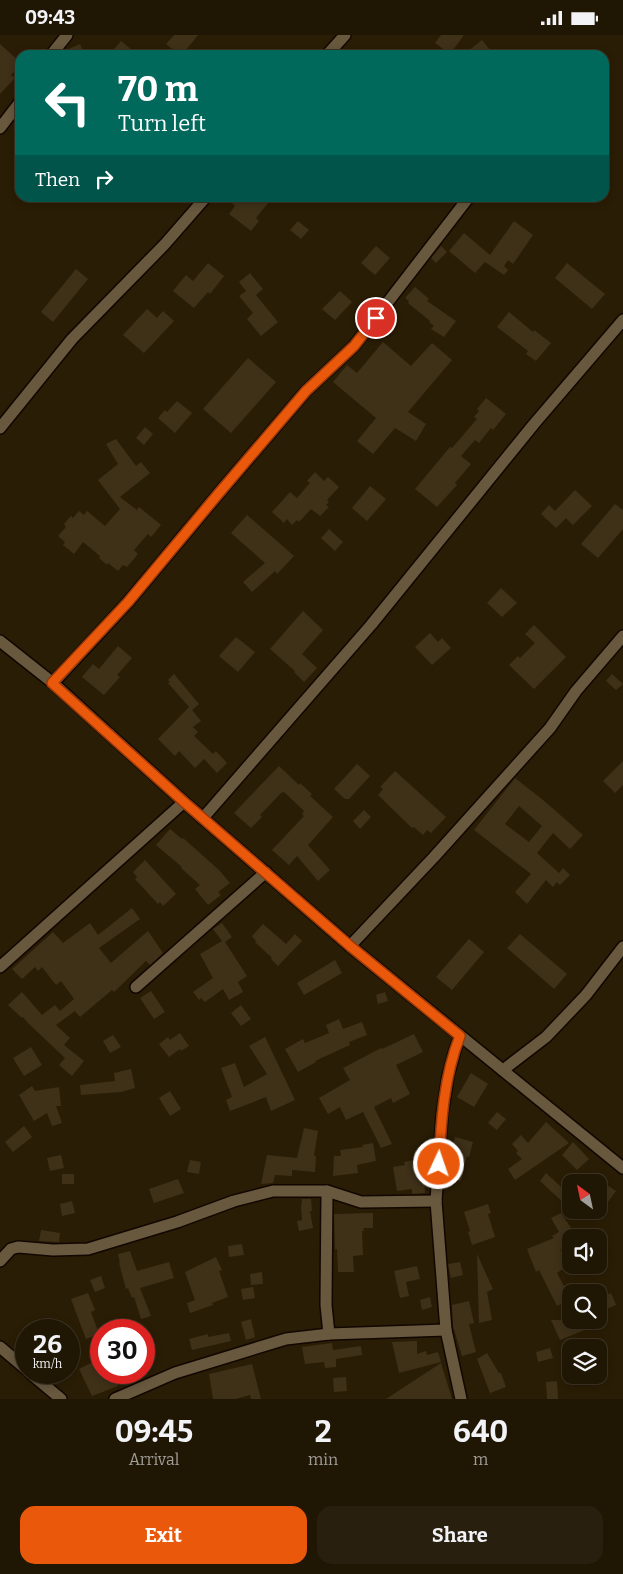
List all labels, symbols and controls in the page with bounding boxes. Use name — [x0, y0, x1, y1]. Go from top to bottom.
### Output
text: 09:43 — [25, 6, 75, 29]
text: 70 m — [118, 68, 198, 110]
icon: left — [35, 70, 100, 135]
text: Turn left — [118, 110, 206, 137]
icon: right — [90, 165, 118, 193]
text: Then — [35, 168, 80, 191]
pin — [355, 297, 397, 339]
icon: arrive — [362, 304, 390, 332]
position arrow — [412, 1137, 464, 1189]
north arrow — [562, 1174, 608, 1219]
map controls — [562, 1174, 607, 1384]
button: sound — [562, 1229, 607, 1274]
button: search — [562, 1284, 607, 1329]
speed limit sign: 30 — [90, 1319, 155, 1384]
text: 26 — [33, 1330, 62, 1360]
button: layers — [562, 1339, 607, 1384]
text: km/h — [33, 1357, 62, 1371]
text: 09:45 — [115, 1414, 193, 1450]
text: 2 — [315, 1414, 332, 1450]
text: 640 — [453, 1414, 508, 1450]
text: Arrival — [129, 1450, 179, 1469]
text: min — [308, 1450, 338, 1469]
text: m — [473, 1450, 488, 1469]
button: Exit — [20, 1506, 307, 1564]
button: Share — [317, 1506, 603, 1564]

